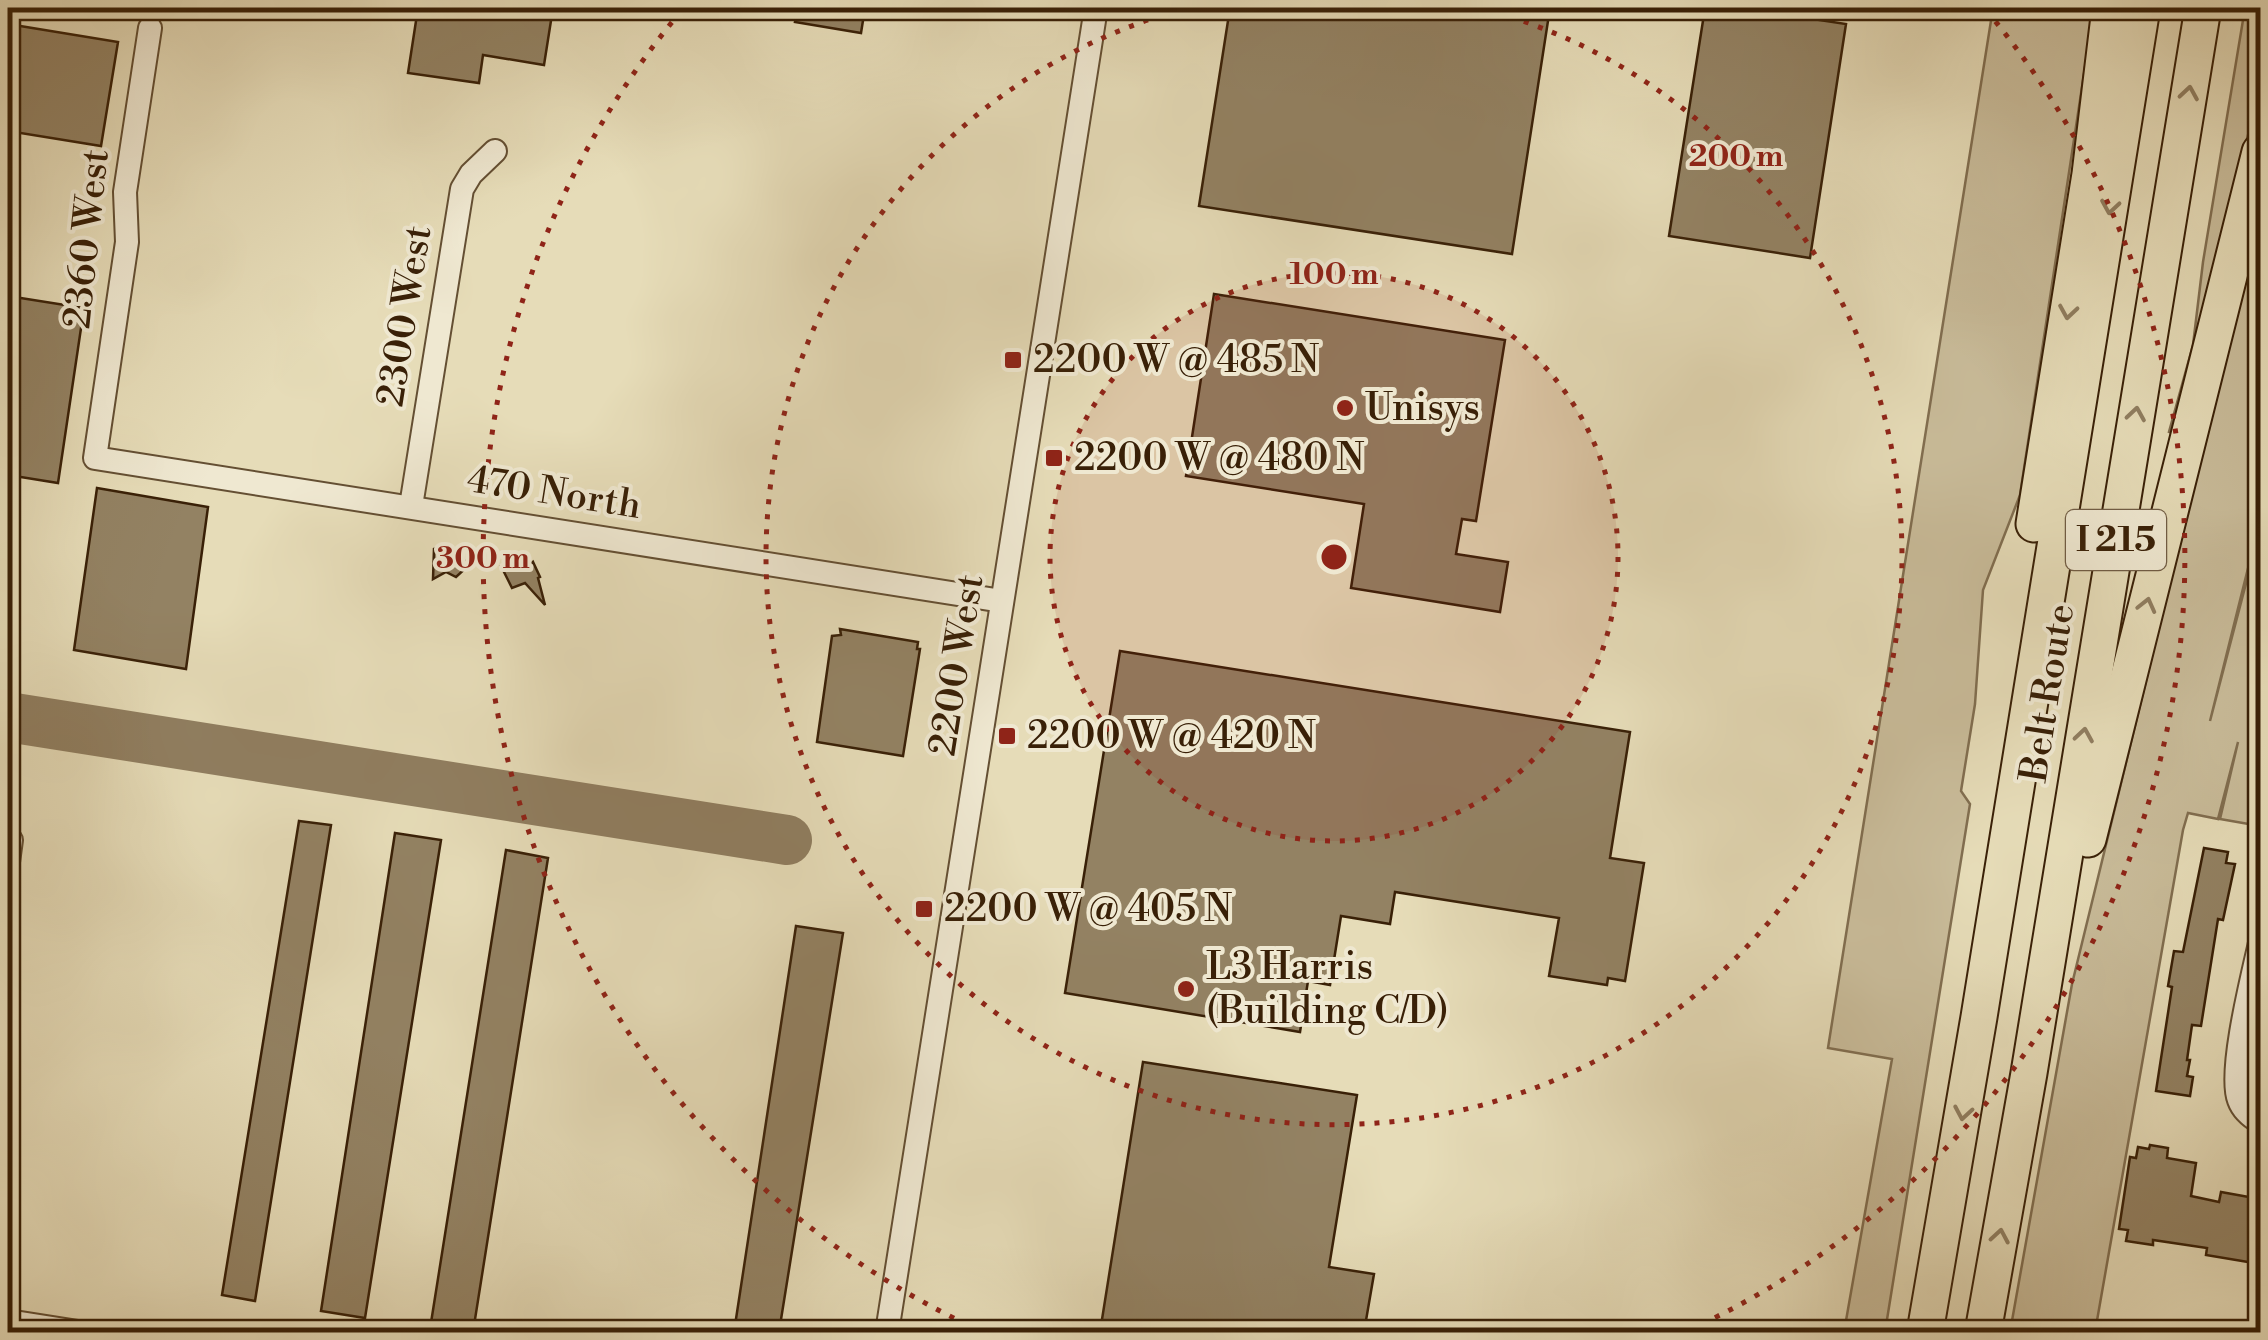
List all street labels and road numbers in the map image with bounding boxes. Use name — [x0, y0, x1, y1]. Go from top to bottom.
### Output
street label: 2360 West — [54, 147, 120, 331]
street label: 2300 West — [368, 222, 442, 410]
street label: 470 North — [464, 456, 644, 530]
road number: I 215 — [2066, 510, 2166, 570]
street label: 2200 West — [919, 571, 995, 759]
street label: Belt Route — [2011, 601, 2085, 786]

